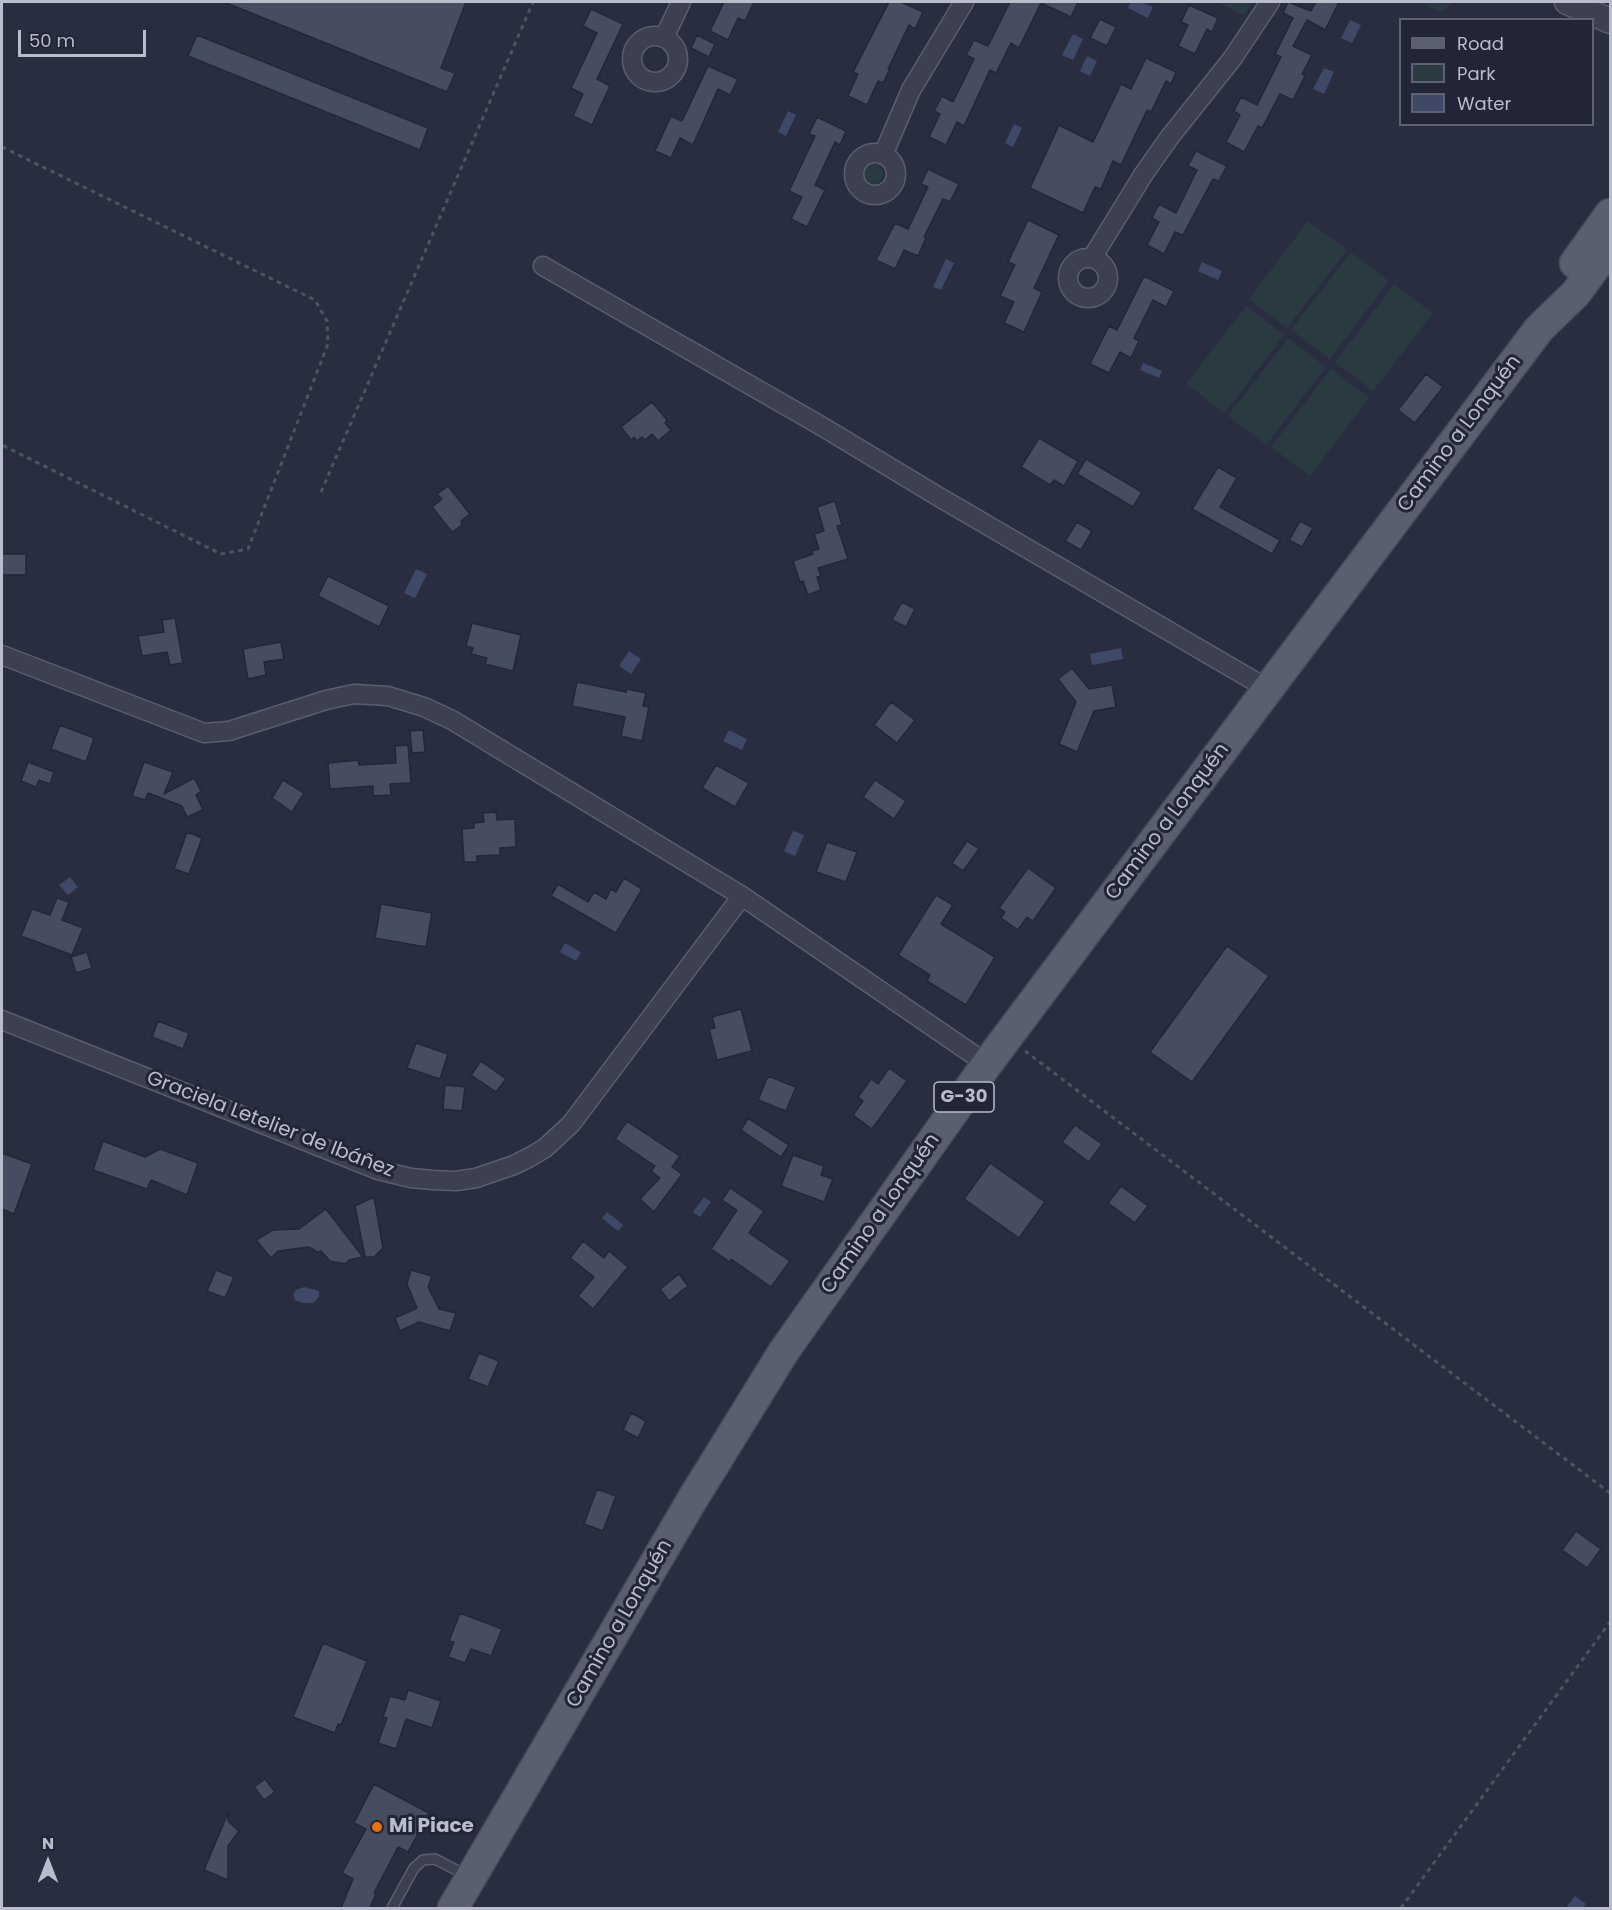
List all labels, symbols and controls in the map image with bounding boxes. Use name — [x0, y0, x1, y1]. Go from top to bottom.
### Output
scale bar — [21, 18, 148, 56]
legend — [1399, 18, 1594, 126]
text: 50 m — [29, 28, 75, 53]
text: Road — [1457, 31, 1504, 56]
text: Park — [1457, 61, 1496, 86]
text: Water — [1457, 91, 1511, 116]
street label: Camino a Lonquén — [1393, 351, 1527, 517]
street label: Camino a Lonquén — [1101, 739, 1235, 905]
street label: Graciela Letelier de Ibáñez — [143, 1067, 397, 1183]
road number: G-30 — [934, 1082, 994, 1112]
street label: Camino a Lonquén — [817, 1129, 945, 1299]
street label: Camino a Lonquén — [562, 1536, 678, 1712]
place label: Mi Piace — [389, 1815, 474, 1839]
marker: Mi Piace — [370, 1820, 384, 1834]
north arrow — [18, 1832, 78, 1892]
text: N — [42, 1832, 54, 1855]

